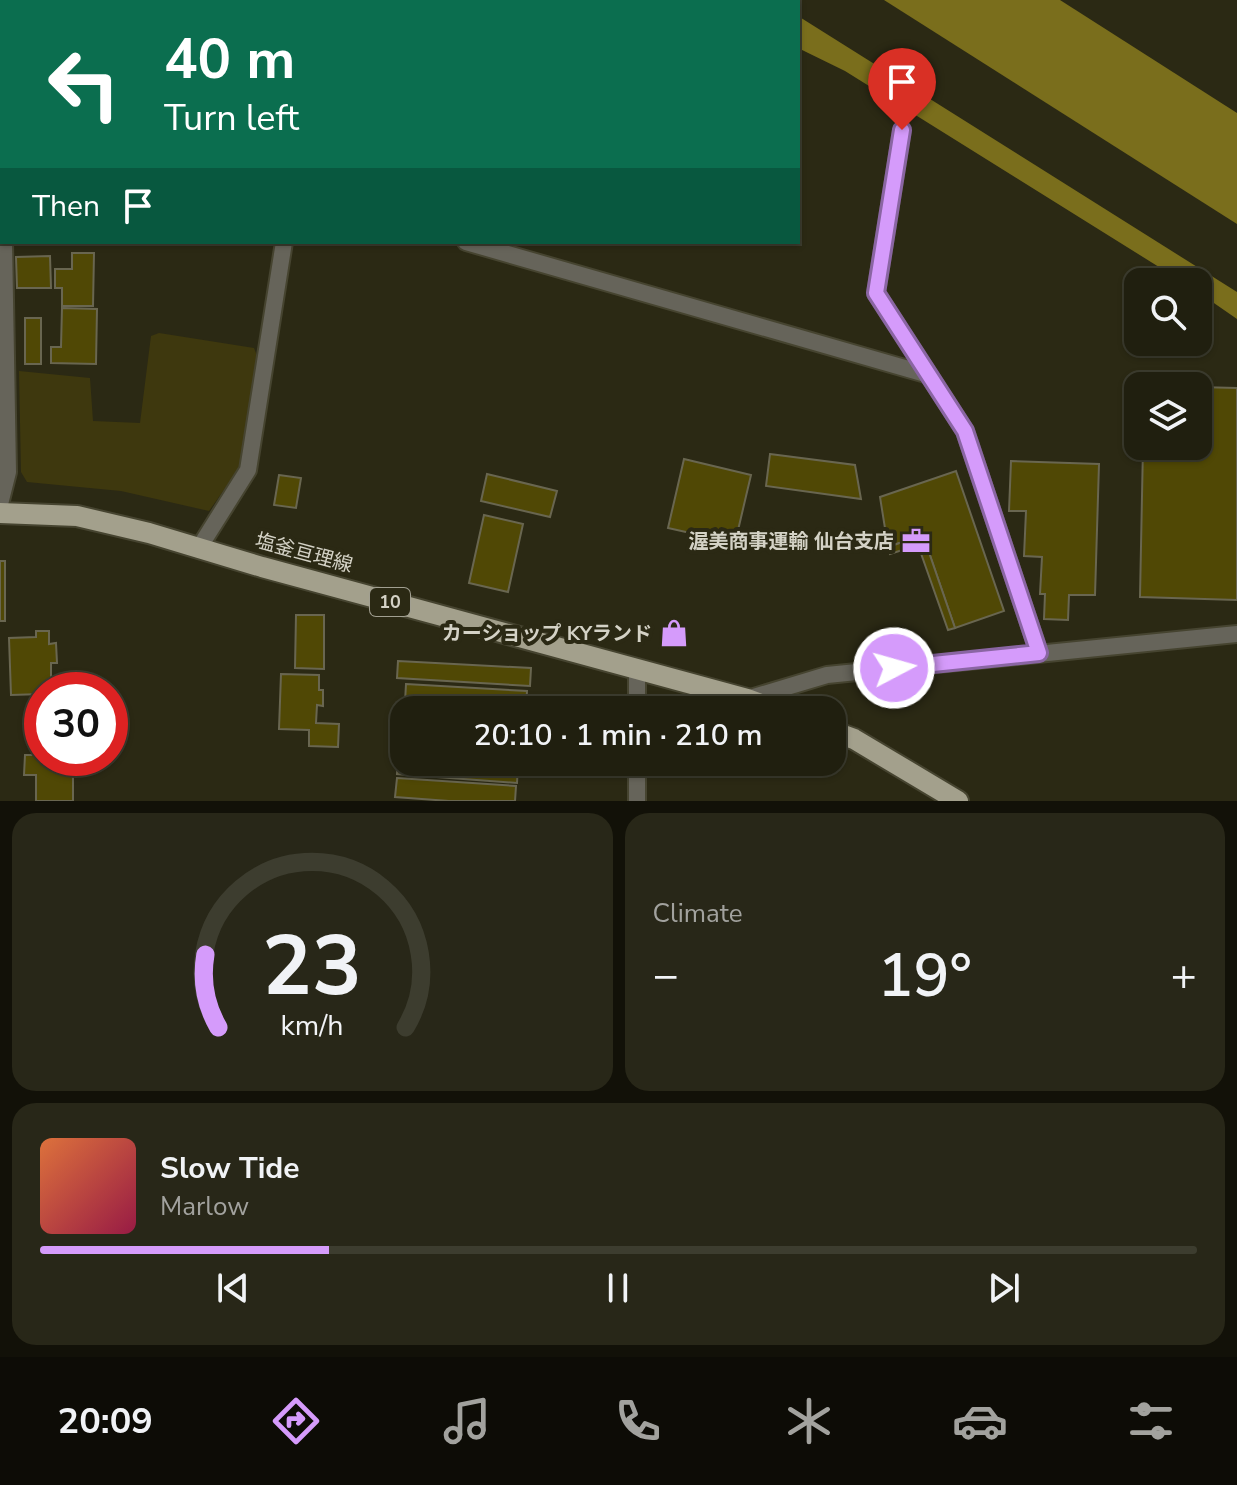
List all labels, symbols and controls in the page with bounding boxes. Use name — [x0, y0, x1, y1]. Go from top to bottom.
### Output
text: 40 m — [164, 21, 295, 98]
icon: left — [32, 32, 136, 136]
pin — [868, 48, 936, 130]
icon: arrive — [880, 60, 924, 104]
text: Turn left — [164, 94, 299, 143]
icon: arrive — [116, 184, 160, 228]
text: Then — [32, 186, 100, 227]
map controls — [1124, 268, 1212, 460]
button: search — [1124, 268, 1212, 356]
button: layers — [1124, 372, 1212, 460]
office icon: 渥美商事運輸 仙台支店 — [901, 526, 931, 556]
street label: 塩釜亘理線 — [252, 527, 356, 579]
place label: 渥美商事運輸 仙台支店 — [689, 528, 894, 555]
road number: 10 — [370, 588, 410, 616]
shop icon: カーショップ KYランド — [659, 618, 689, 648]
place label: カーショップ KYランド — [442, 620, 652, 647]
position arrow — [852, 626, 936, 710]
speed limit sign: 30 — [24, 672, 128, 776]
text: 20:10 · 1 min · 210 m — [473, 715, 763, 756]
text: Climate — [653, 896, 743, 931]
text: 23 — [262, 910, 362, 1023]
text: 19° — [878, 935, 972, 1017]
text: − — [653, 946, 679, 1006]
text: + — [1171, 946, 1197, 1006]
text: km/h — [281, 1006, 344, 1045]
text: Slow Tide — [160, 1148, 300, 1189]
text: Marlow — [160, 1189, 249, 1224]
icon: previous — [211, 1266, 255, 1310]
icon: pause — [596, 1266, 640, 1310]
icon: next — [982, 1266, 1026, 1310]
icon: directions — [268, 1393, 324, 1449]
icon: music — [439, 1393, 495, 1449]
icon: phone — [610, 1393, 666, 1449]
icon: climate — [781, 1393, 837, 1449]
icon: car — [952, 1393, 1008, 1449]
icon: filters — [1123, 1393, 1179, 1449]
text: 20:09 — [58, 1397, 153, 1446]

